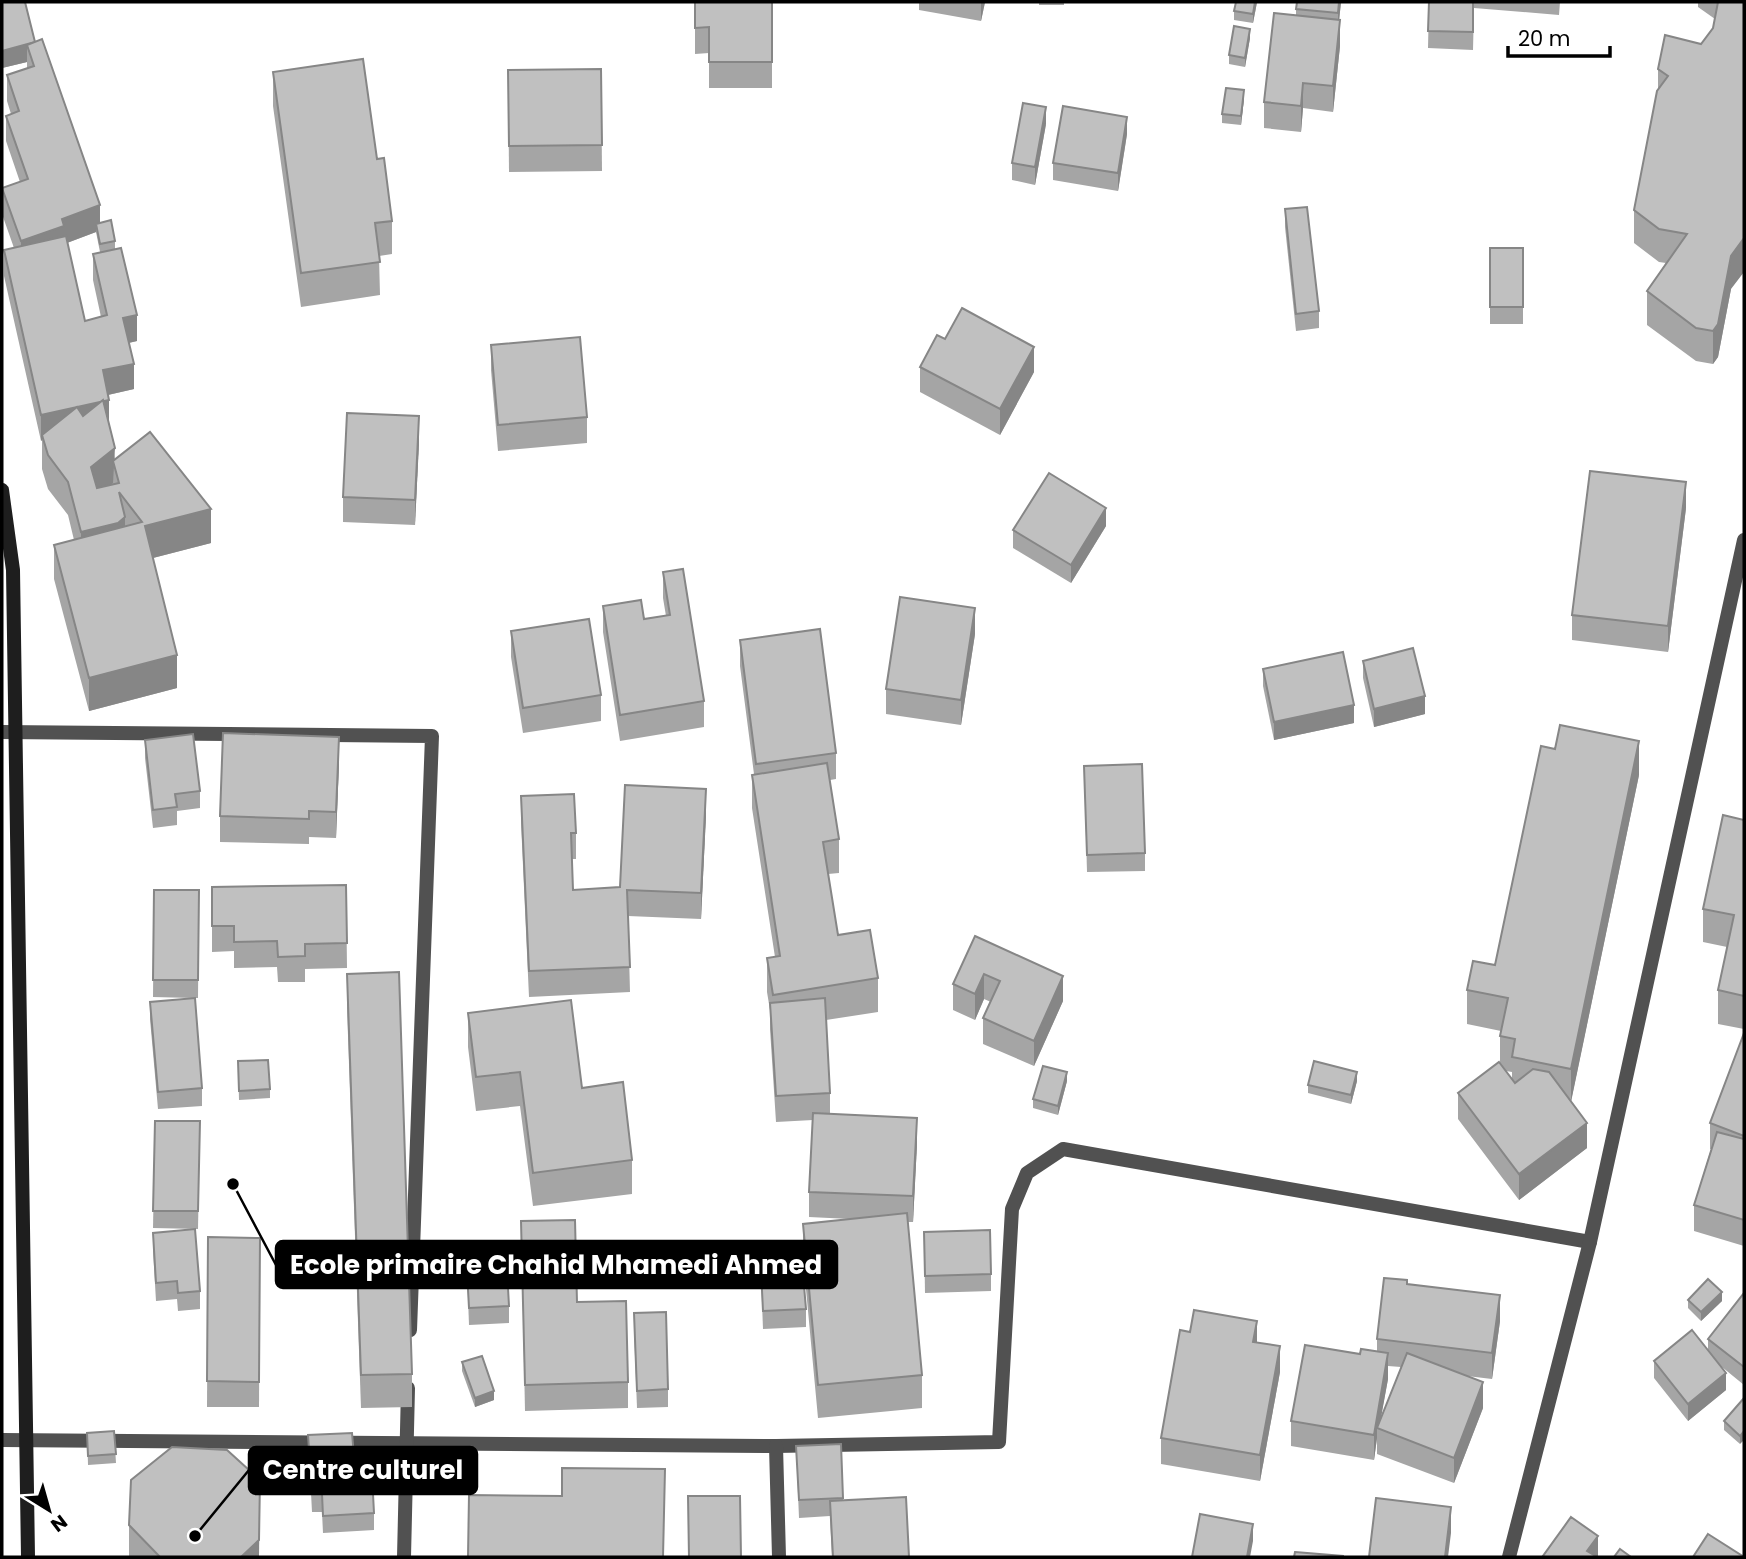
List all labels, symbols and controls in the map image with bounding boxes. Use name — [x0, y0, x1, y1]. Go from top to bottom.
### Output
scale bar — [1508, 14, 1610, 58]
text: 20 m — [1518, 24, 1571, 53]
callout: Ecole primaire Chahid Mhamedi Ahmed — [276, 1241, 837, 1288]
text: Ecole primaire Chahid Mhamedi Ahmed — [290, 1247, 822, 1283]
callout: Centre culturel — [249, 1447, 477, 1494]
text: Centre culturel — [263, 1452, 463, 1488]
north arrow — [14, 1475, 84, 1545]
text: N — [45, 1508, 73, 1538]

